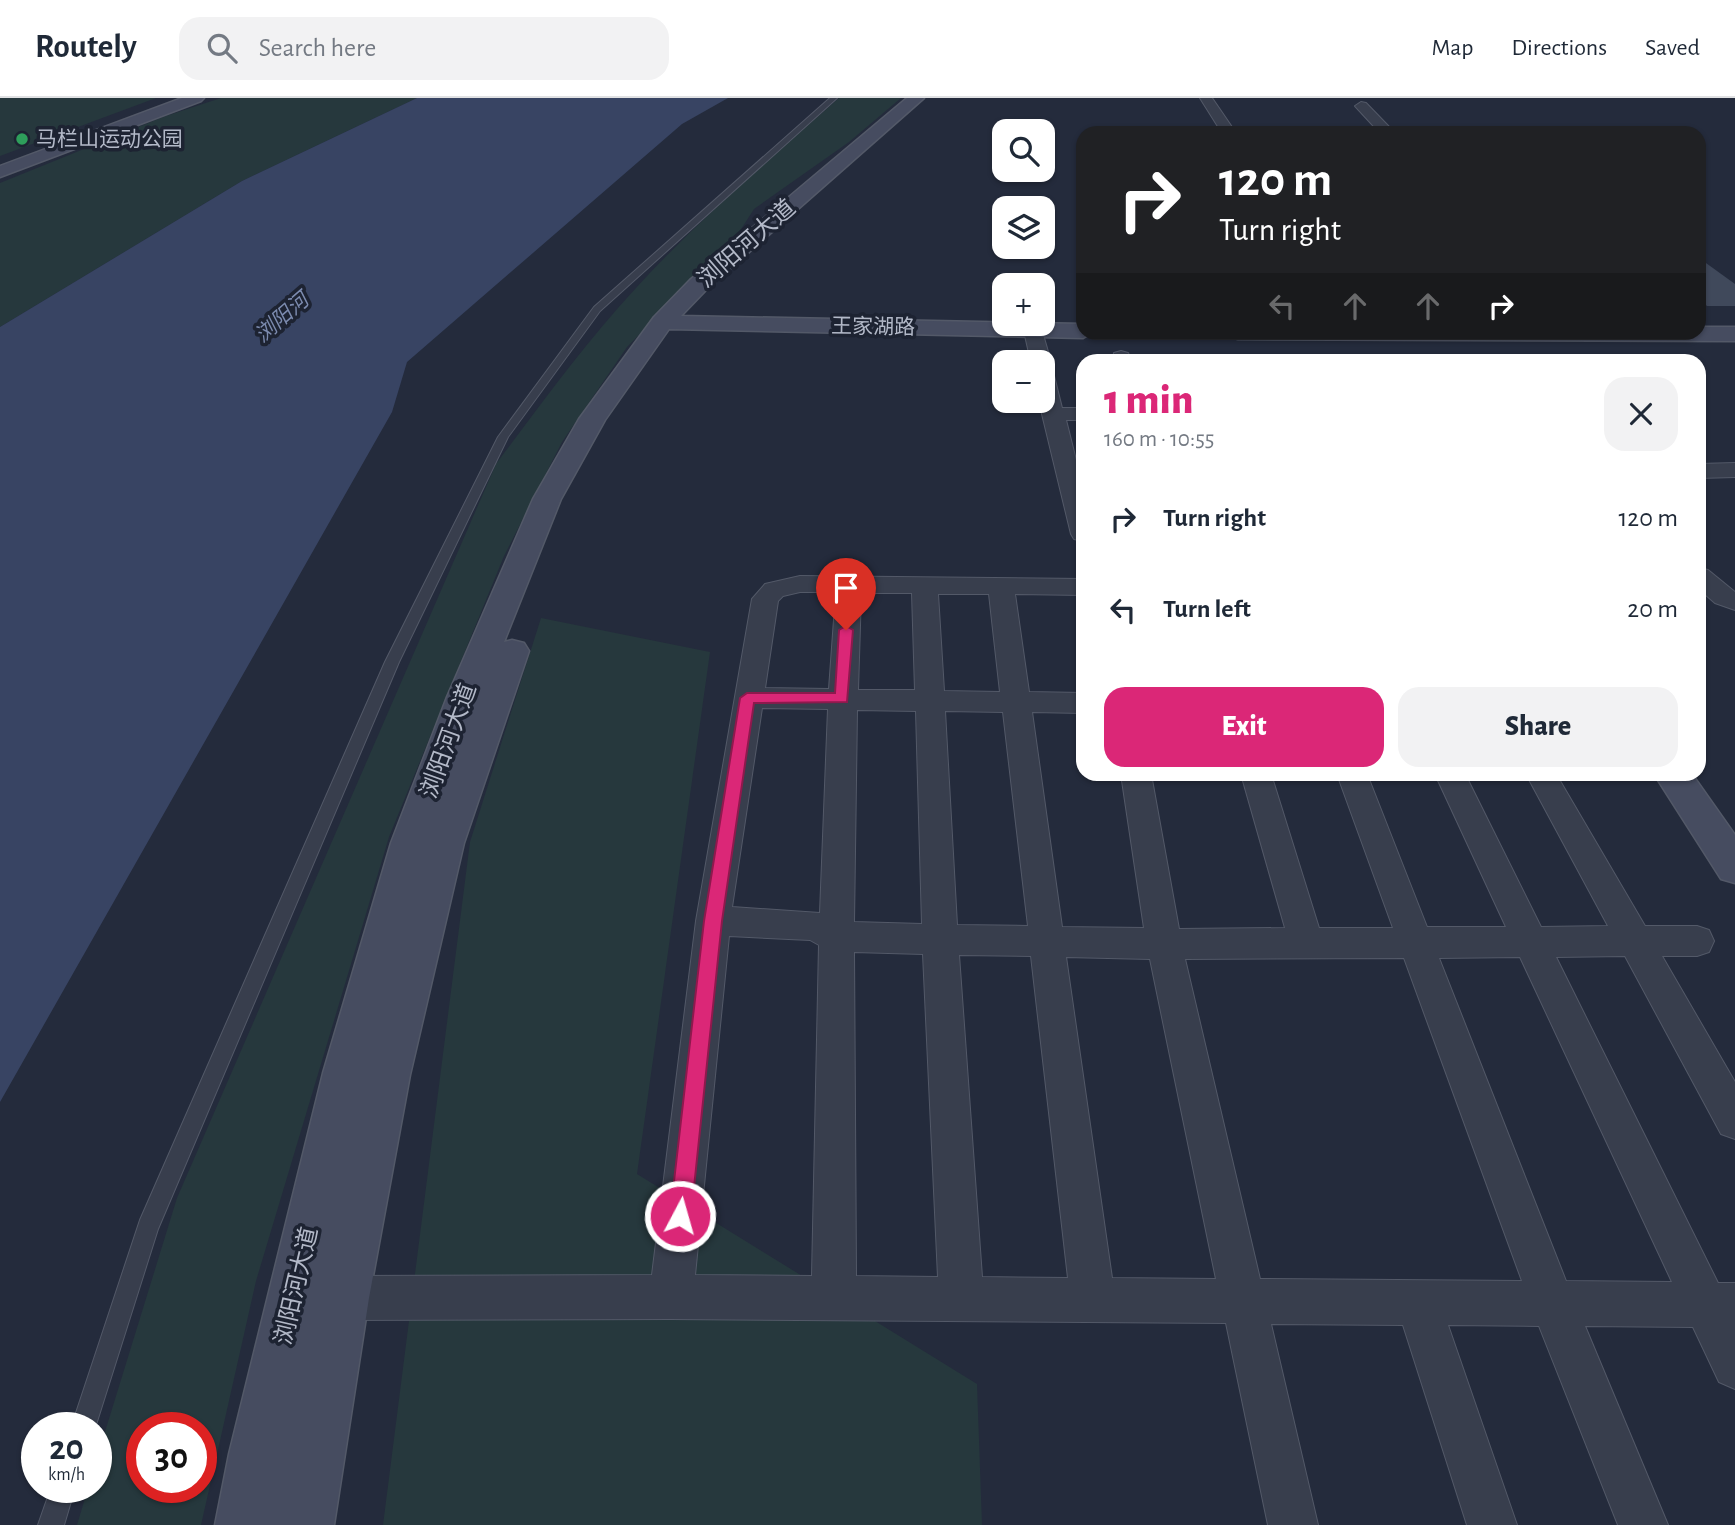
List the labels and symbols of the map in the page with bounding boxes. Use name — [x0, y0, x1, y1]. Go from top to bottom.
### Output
place label: 马栏山运动公园 — [36, 128, 183, 150]
marker: 马栏山运动公园 — [14, 131, 30, 147]
street label: 浏阳河大道 — [693, 194, 800, 292]
water label: 浏阳河 — [251, 286, 316, 347]
street label: 王家湖路 — [831, 315, 915, 338]
pin — [816, 558, 876, 630]
street label: 浏阳河大道 — [415, 680, 481, 801]
position arrow — [643, 1179, 717, 1253]
street label: 浏阳河大道 — [270, 1224, 322, 1347]
speed limit sign: 30 — [126, 1412, 217, 1503]

